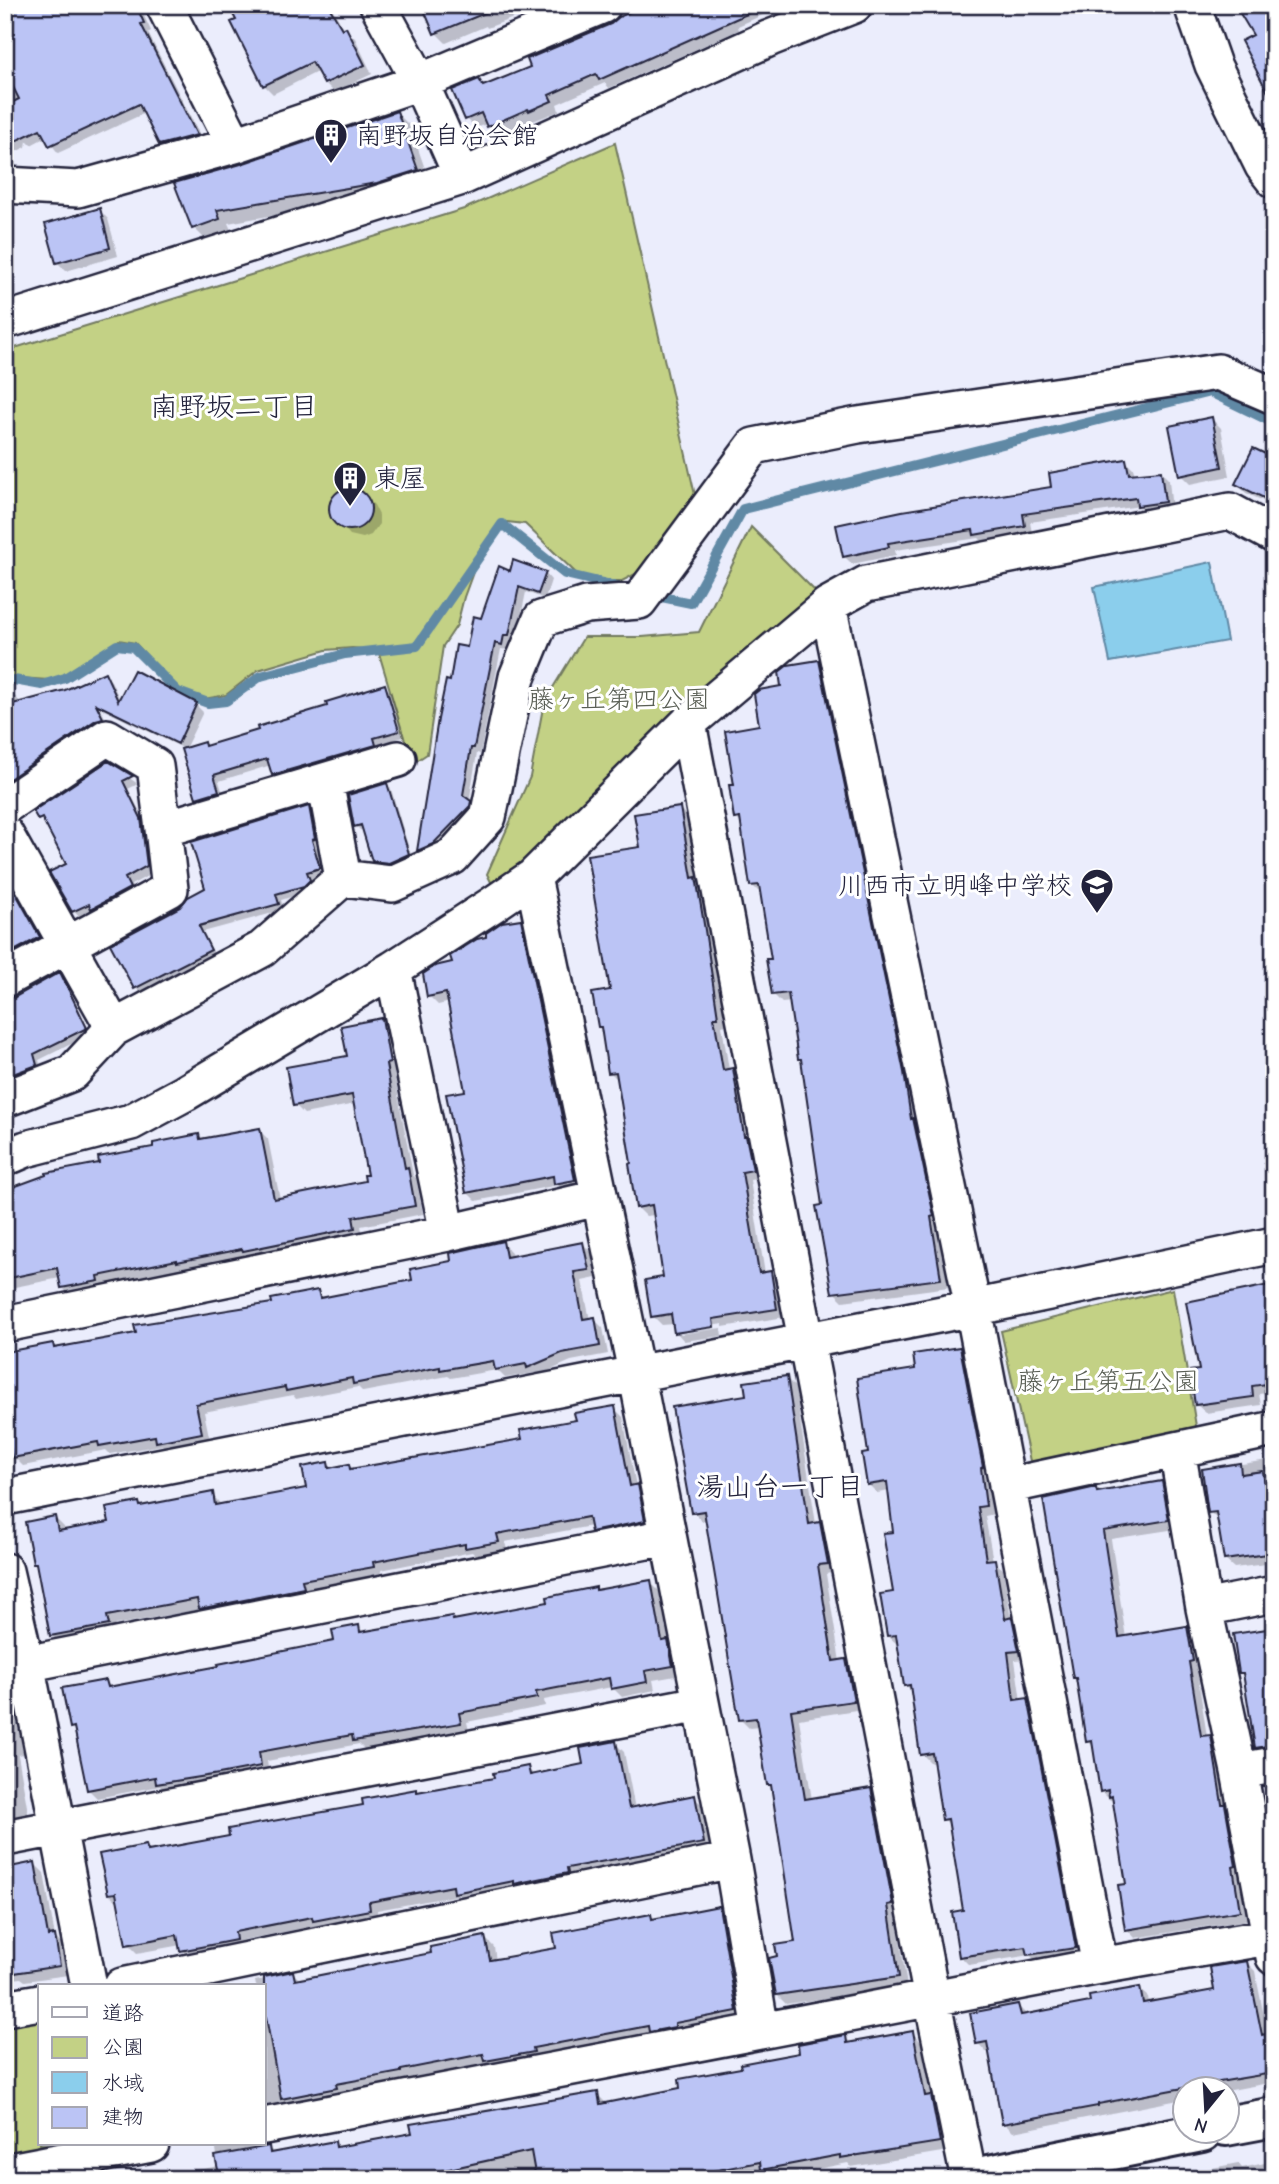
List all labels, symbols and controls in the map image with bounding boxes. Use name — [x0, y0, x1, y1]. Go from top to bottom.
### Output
building icon: 南野坂自治会館 — [312, 116, 350, 165]
place label: 南野坂自治会館 — [356, 121, 538, 151]
district label: 南野坂二丁目 — [150, 391, 318, 423]
building icon: 東屋 — [331, 459, 369, 508]
place label: 東屋 — [374, 464, 426, 494]
park label: 藤ヶ丘第四公園 — [528, 685, 710, 715]
school or university icon: 川西市立明峰中学校 — [1078, 866, 1116, 915]
place label: 川西市立明峰中学校 — [838, 871, 1072, 901]
park label: 藤ヶ丘第五公園 — [1017, 1367, 1199, 1397]
district label: 湯山台一丁目 — [696, 1471, 864, 1503]
legend — [38, 1984, 266, 2146]
text: 道路 — [102, 2001, 144, 2025]
text: 公園 — [102, 2035, 144, 2059]
text: 水域 — [102, 2071, 144, 2095]
north arrow — [1170, 2076, 1240, 2146]
text: 建物 — [102, 2105, 144, 2129]
text: N — [1192, 2113, 1210, 2138]

